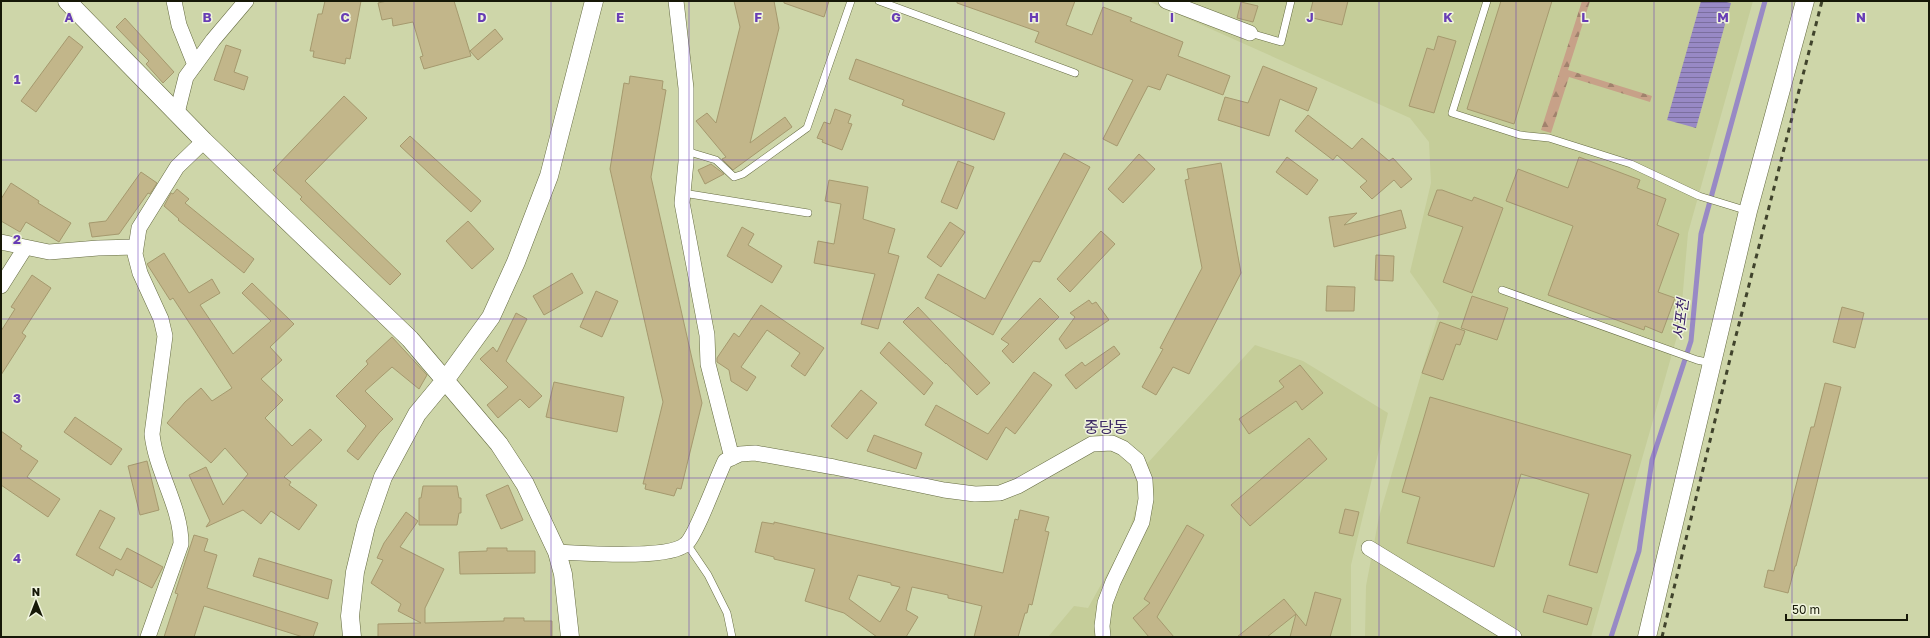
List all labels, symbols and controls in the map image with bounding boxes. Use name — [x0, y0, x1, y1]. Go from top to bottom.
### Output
text: A — [64, 9, 74, 25]
text: B — [202, 9, 212, 25]
text: C — [340, 9, 350, 25]
text: D — [477, 9, 487, 25]
text: E — [616, 9, 624, 25]
text: F — [754, 9, 762, 25]
text: G — [891, 9, 901, 25]
text: H — [1029, 9, 1039, 25]
text: I — [1170, 9, 1174, 25]
text: J — [1306, 9, 1314, 25]
text: K — [1443, 9, 1453, 25]
text: L — [1581, 9, 1589, 25]
text: M — [1717, 9, 1729, 25]
text: N — [1856, 9, 1866, 25]
text: 1 — [14, 71, 21, 87]
text: 2 — [13, 231, 21, 247]
water label: 서포천 — [1669, 295, 1692, 341]
text: 3 — [13, 390, 21, 406]
district label: 중당동 — [1084, 417, 1128, 437]
text: 4 — [13, 550, 21, 566]
north arrow — [16, 582, 56, 622]
text: N — [32, 585, 40, 598]
scale bar — [1786, 596, 1907, 622]
text: 50 m — [1792, 602, 1820, 617]

